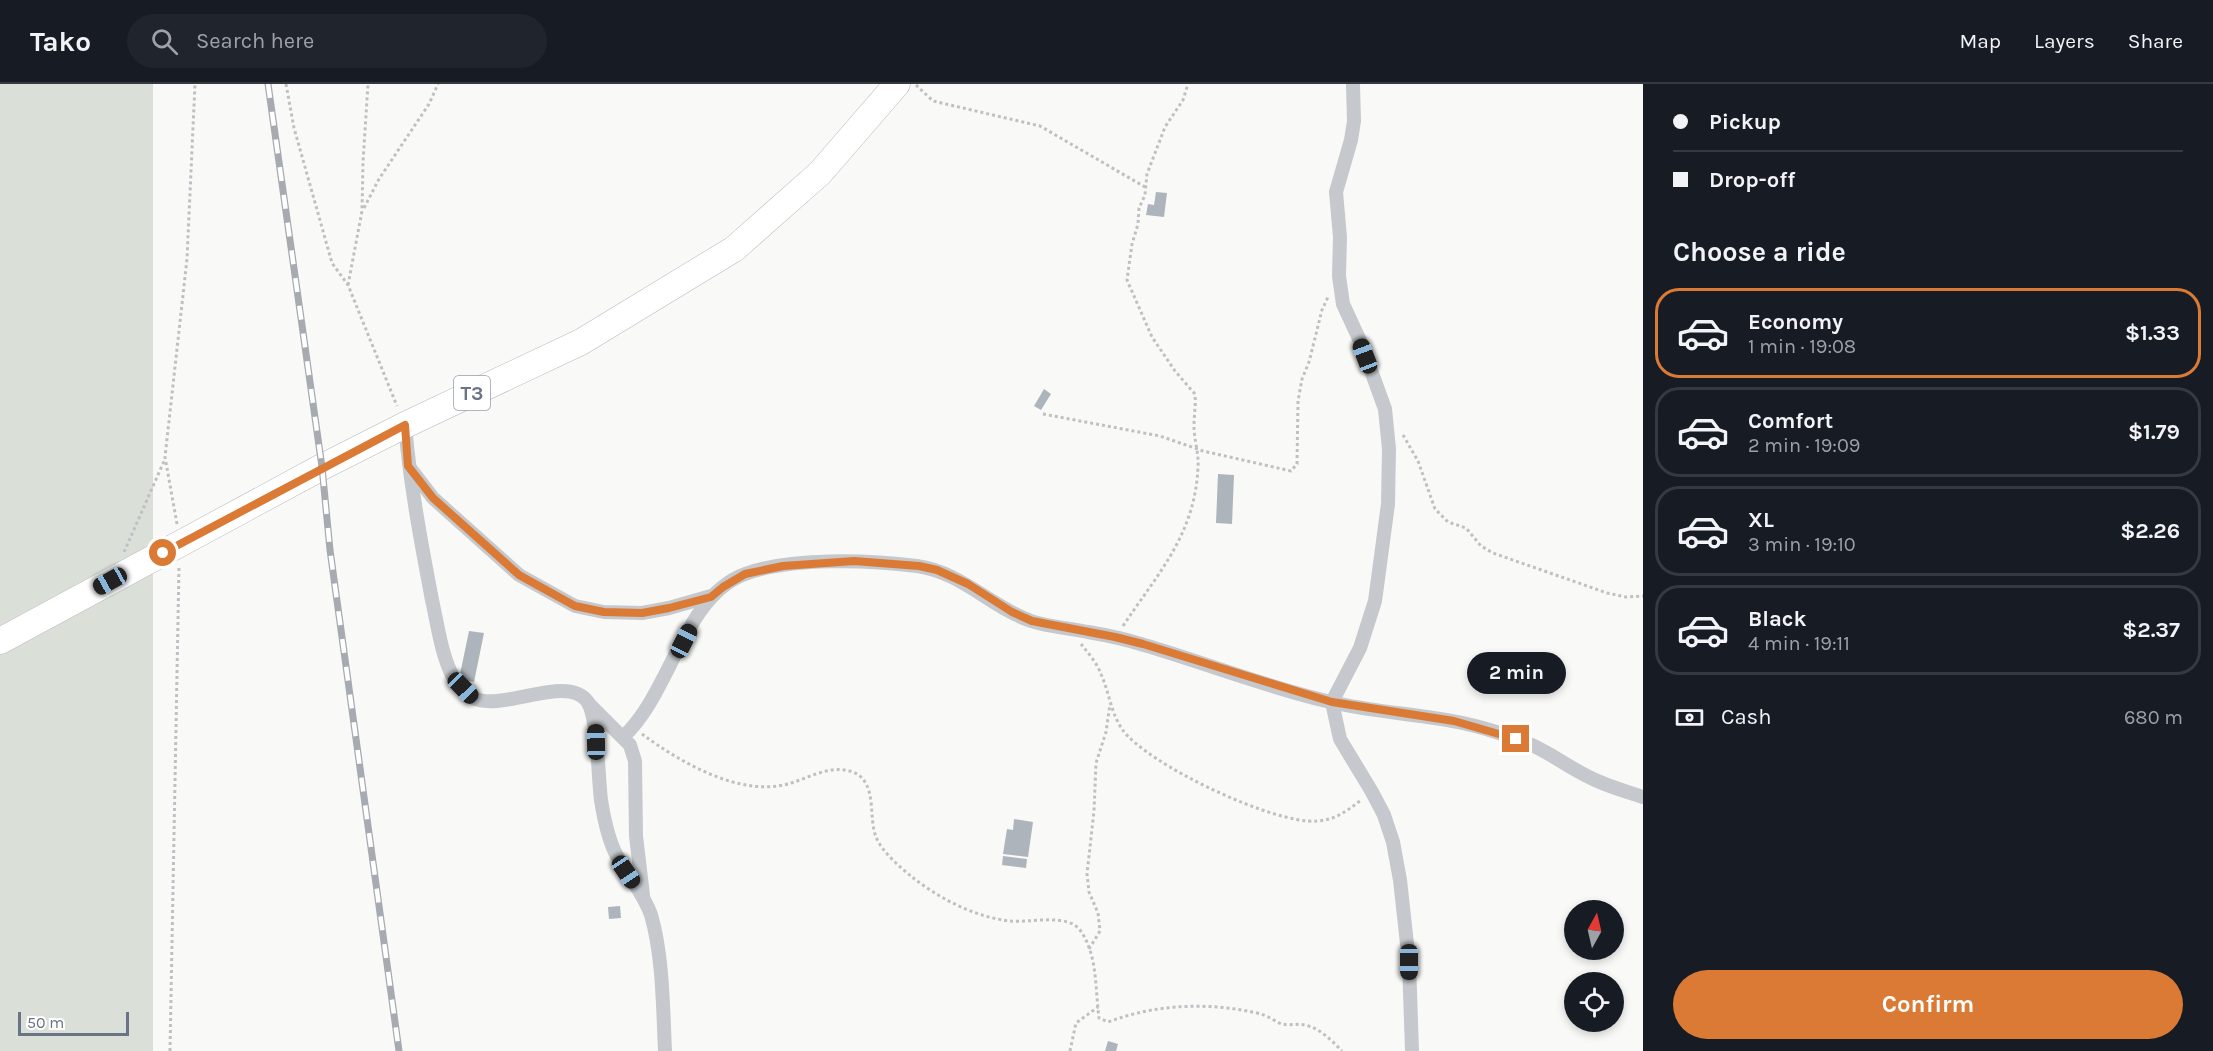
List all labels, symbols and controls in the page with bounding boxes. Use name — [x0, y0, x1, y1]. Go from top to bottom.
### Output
search box — [127, 14, 547, 68]
text: Tako — [30, 25, 91, 58]
icon: search — [148, 25, 181, 58]
text: Search here — [196, 28, 314, 54]
text: Map — [1959, 29, 2001, 53]
text: Layers — [2034, 29, 2095, 53]
text: Share — [2128, 29, 2183, 53]
text: Pickup — [1709, 109, 1781, 135]
text: Drop-off — [1709, 167, 1795, 193]
text: Choose a ride — [1673, 236, 1846, 268]
icon: car — [1676, 306, 1730, 360]
text: Economy — [1748, 309, 1843, 335]
text: $1.33 — [2125, 320, 2180, 346]
text: 1 min · 19:08 — [1748, 335, 1856, 358]
car — [1350, 336, 1380, 376]
road number: T3 — [454, 376, 490, 410]
icon: car — [1676, 405, 1730, 459]
text: Comfort — [1748, 408, 1833, 434]
text: $1.79 — [2128, 419, 2180, 445]
text: 2 min · 19:09 — [1748, 434, 1860, 457]
icon: car — [1676, 504, 1730, 558]
text: XL — [1748, 507, 1774, 533]
text: $2.26 — [2120, 518, 2180, 544]
text: 3 min · 19:10 — [1748, 533, 1856, 556]
route start — [149, 539, 176, 566]
car — [90, 564, 130, 598]
icon: car — [1676, 603, 1730, 657]
text: Black — [1748, 606, 1807, 632]
text: $2.37 — [2122, 617, 2180, 643]
car — [668, 621, 700, 661]
text: 4 min · 19:11 — [1748, 632, 1850, 655]
callout: 2 min — [1466, 652, 1565, 694]
text: 2 min — [1489, 661, 1544, 684]
car — [444, 669, 482, 707]
icon: cash — [1673, 701, 1706, 734]
text: Cash — [1721, 704, 1771, 730]
text: 680 m — [2124, 706, 2183, 729]
car — [587, 724, 605, 760]
route end — [1502, 725, 1529, 752]
car — [608, 852, 644, 892]
north arrow — [1564, 900, 1624, 960]
map controls — [1564, 900, 1624, 1032]
car — [1400, 944, 1418, 980]
button: Confirm — [1673, 970, 2183, 1039]
button: locate — [1564, 972, 1624, 1032]
scale bar — [18, 1009, 129, 1036]
text: 50 m — [27, 1013, 64, 1032]

